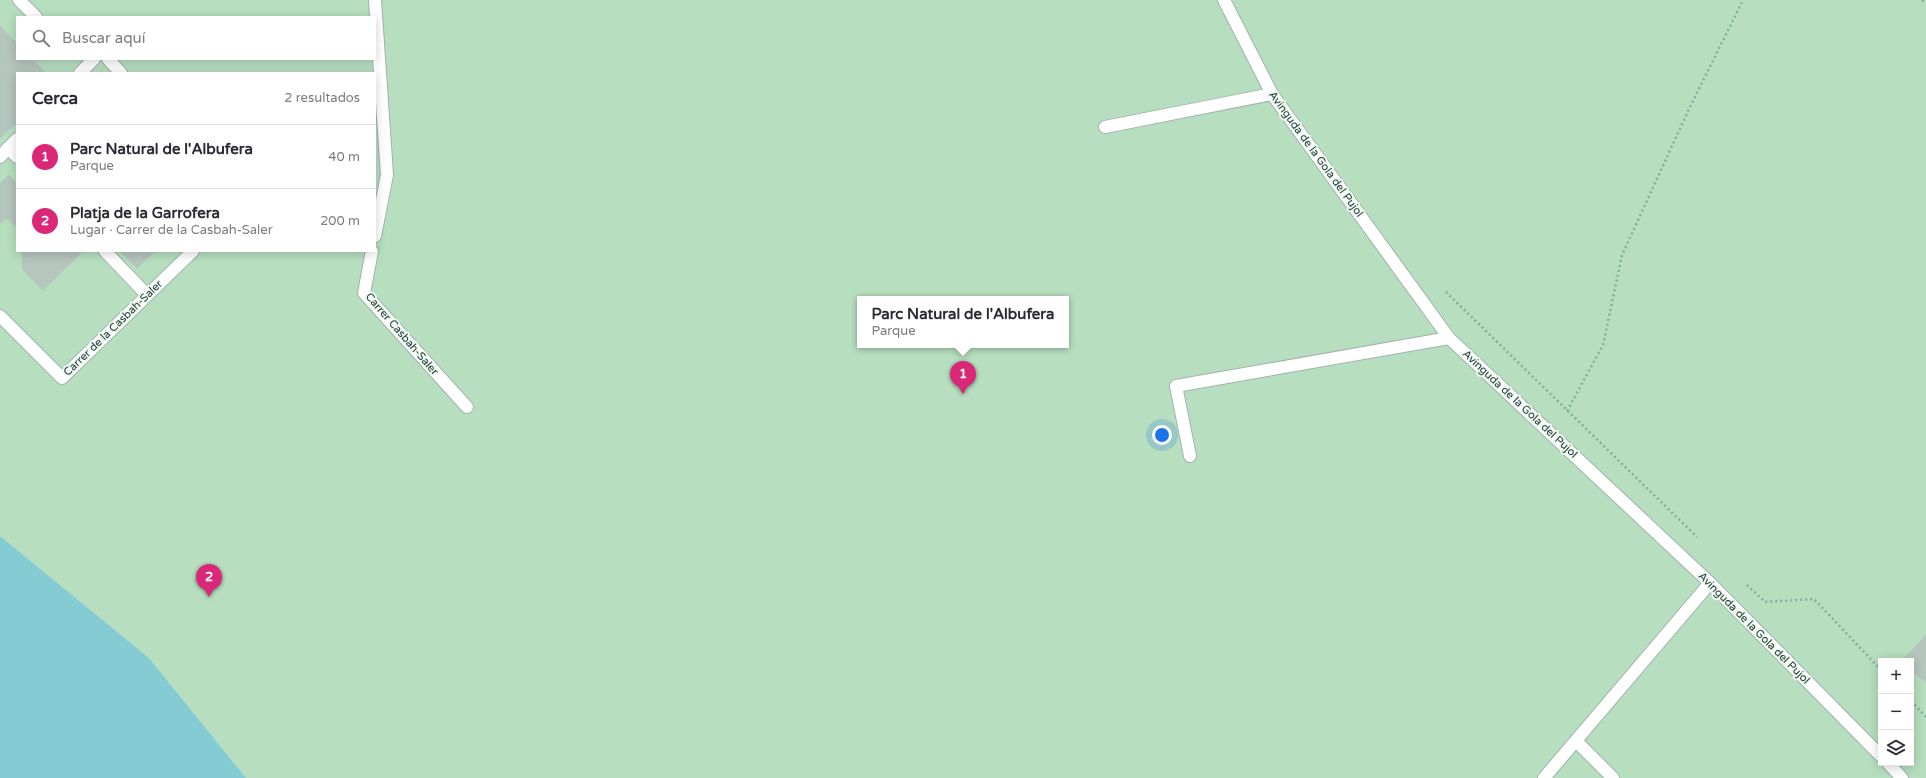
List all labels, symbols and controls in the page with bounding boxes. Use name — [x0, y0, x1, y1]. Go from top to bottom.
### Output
search box — [16, 16, 376, 60]
icon: search — [30, 27, 52, 49]
text: Buscar aquí — [62, 29, 145, 47]
text: Cerca — [32, 88, 78, 109]
street label: Avinguda de la Gola del Pujol — [1266, 89, 1366, 219]
text: 2 resultados — [284, 90, 360, 106]
text: Parc Natural de l'Albufera — [70, 140, 253, 158]
text: 1 — [41, 149, 49, 165]
text: 40 m — [328, 149, 360, 165]
text: Parque — [70, 158, 114, 174]
text: Platja de la Garrofera — [70, 204, 220, 222]
text: 2 — [41, 213, 49, 229]
text: 200 m — [320, 213, 360, 229]
text: Lugar · Carrer de la Casbah-Saler — [70, 222, 273, 238]
street label: Carrer de la Casbah-Saler — [61, 277, 166, 379]
street label: Carrer Casbah-Saler — [363, 290, 442, 378]
popup — [857, 296, 1069, 348]
text: Parc Natural de l'Albufera — [872, 305, 1054, 323]
text: Parque — [872, 323, 916, 339]
street label: Avinguda de la Gola del Pujol — [1460, 347, 1580, 461]
pin: 1 — [950, 361, 976, 394]
your location — [1152, 425, 1172, 445]
pin: 2 — [196, 564, 222, 597]
street label: Avinguda de la Gola del Pujol — [1696, 570, 1812, 686]
map controls — [1878, 658, 1914, 766]
button: + — [1878, 658, 1914, 694]
button: − — [1878, 694, 1914, 730]
button: layers — [1878, 730, 1914, 766]

